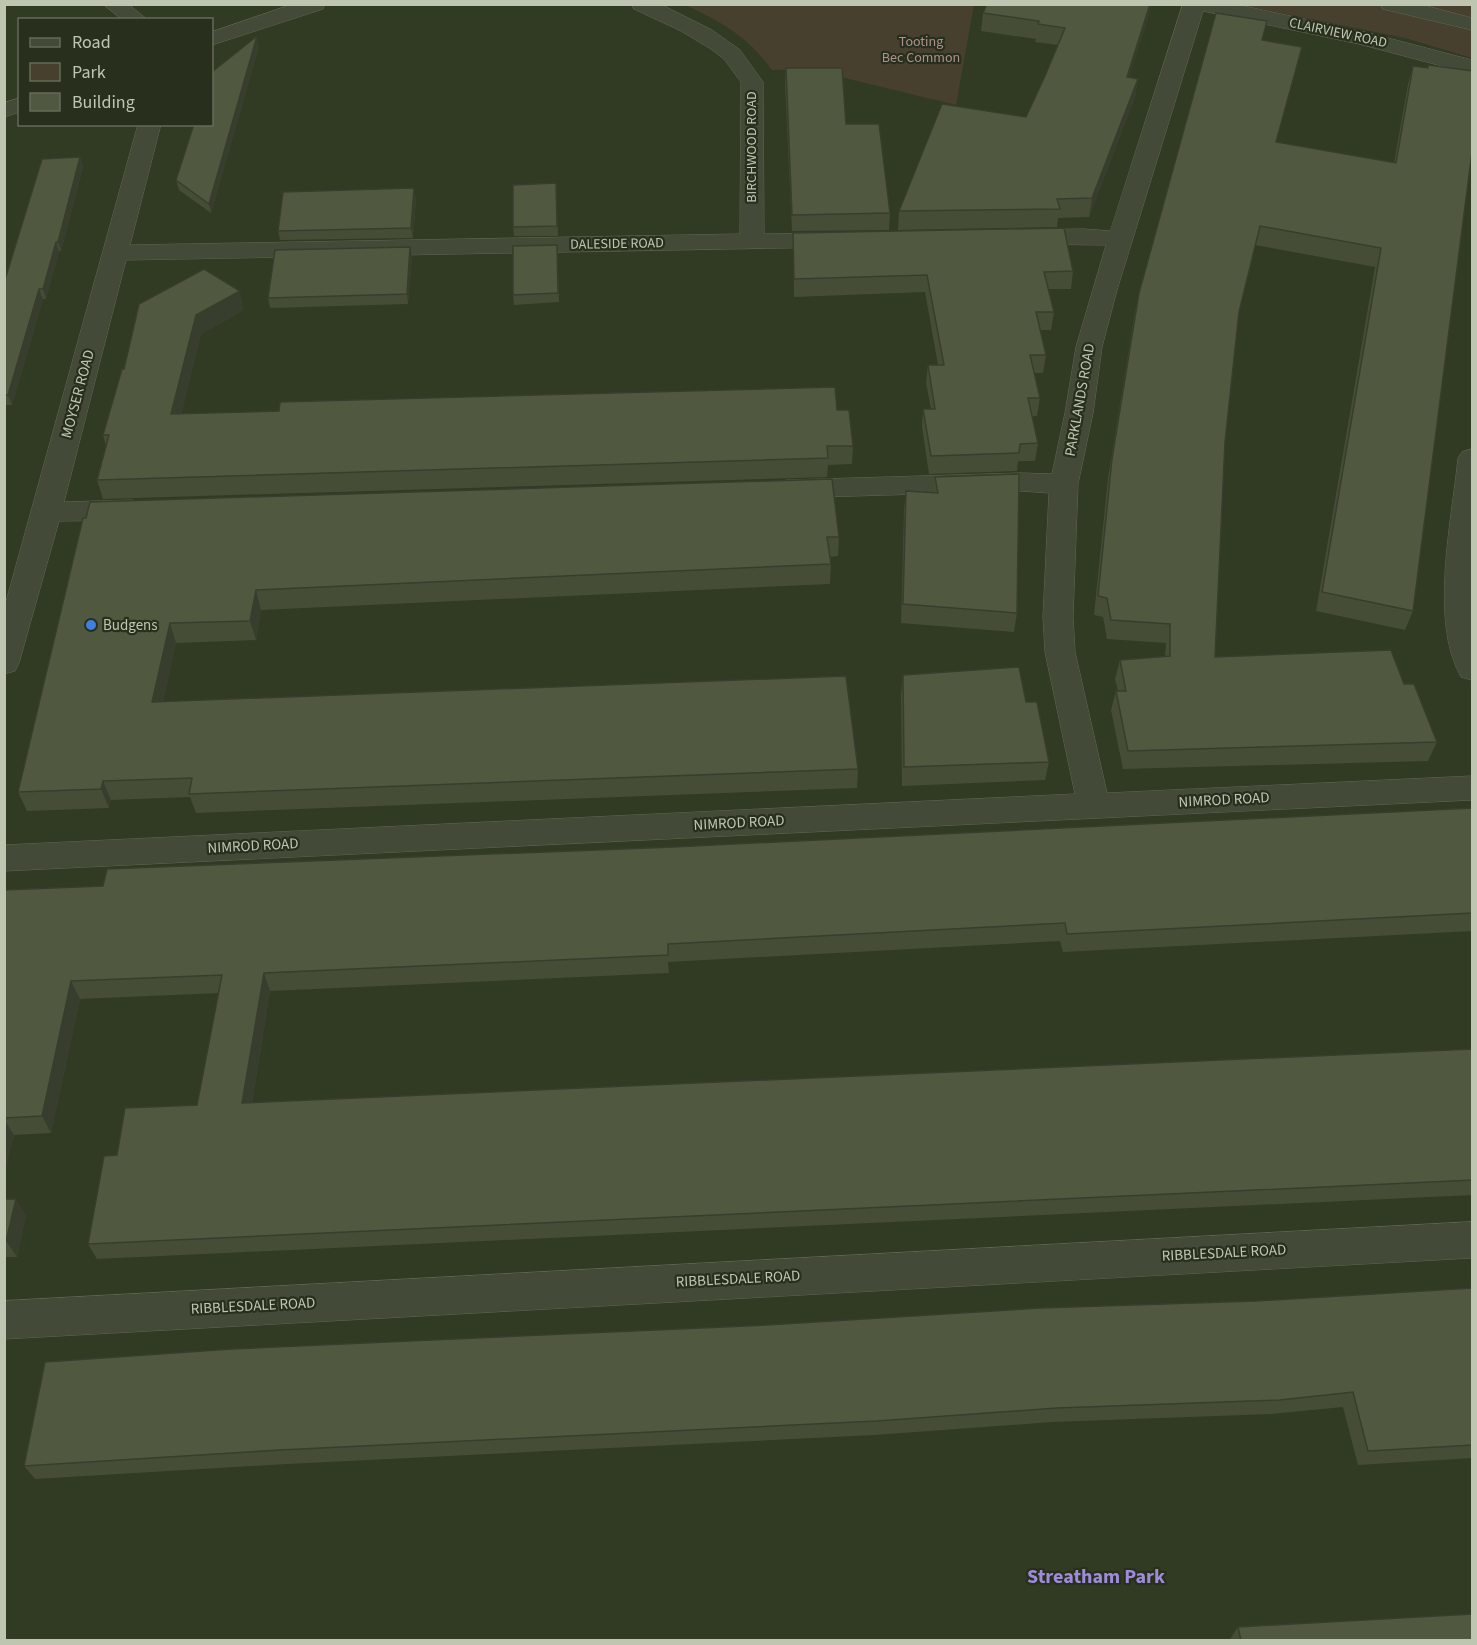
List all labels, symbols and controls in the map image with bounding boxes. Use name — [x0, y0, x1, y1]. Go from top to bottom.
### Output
street label: CLAIRVIEW ROAD — [1287, 13, 1389, 53]
legend — [18, 18, 213, 126]
text: Road — [72, 30, 111, 55]
park label: Tooting Bec Common — [882, 32, 960, 68]
text: Park — [72, 60, 106, 85]
text: Building — [72, 90, 135, 115]
street label: BIRCHWOOD ROAD — [742, 91, 762, 203]
street label: DALESIDE ROAD — [570, 233, 664, 255]
street label: PARKLANDS ROAD — [1060, 342, 1100, 458]
street label: MOYSER ROAD — [56, 348, 100, 440]
place label: Budgens — [103, 615, 158, 636]
marker: Budgens — [84, 618, 98, 632]
street label: NIMROD ROAD — [1178, 787, 1270, 813]
street label: NIMROD ROAD — [693, 810, 785, 836]
street label: NIMROD ROAD — [207, 833, 299, 859]
street label: RIBBLESDALE ROAD — [1161, 1239, 1287, 1267]
street label: RIBBLESDALE ROAD — [675, 1265, 801, 1293]
street label: RIBBLESDALE ROAD — [190, 1292, 316, 1320]
district label: Streatham Park — [1027, 1563, 1165, 1591]

